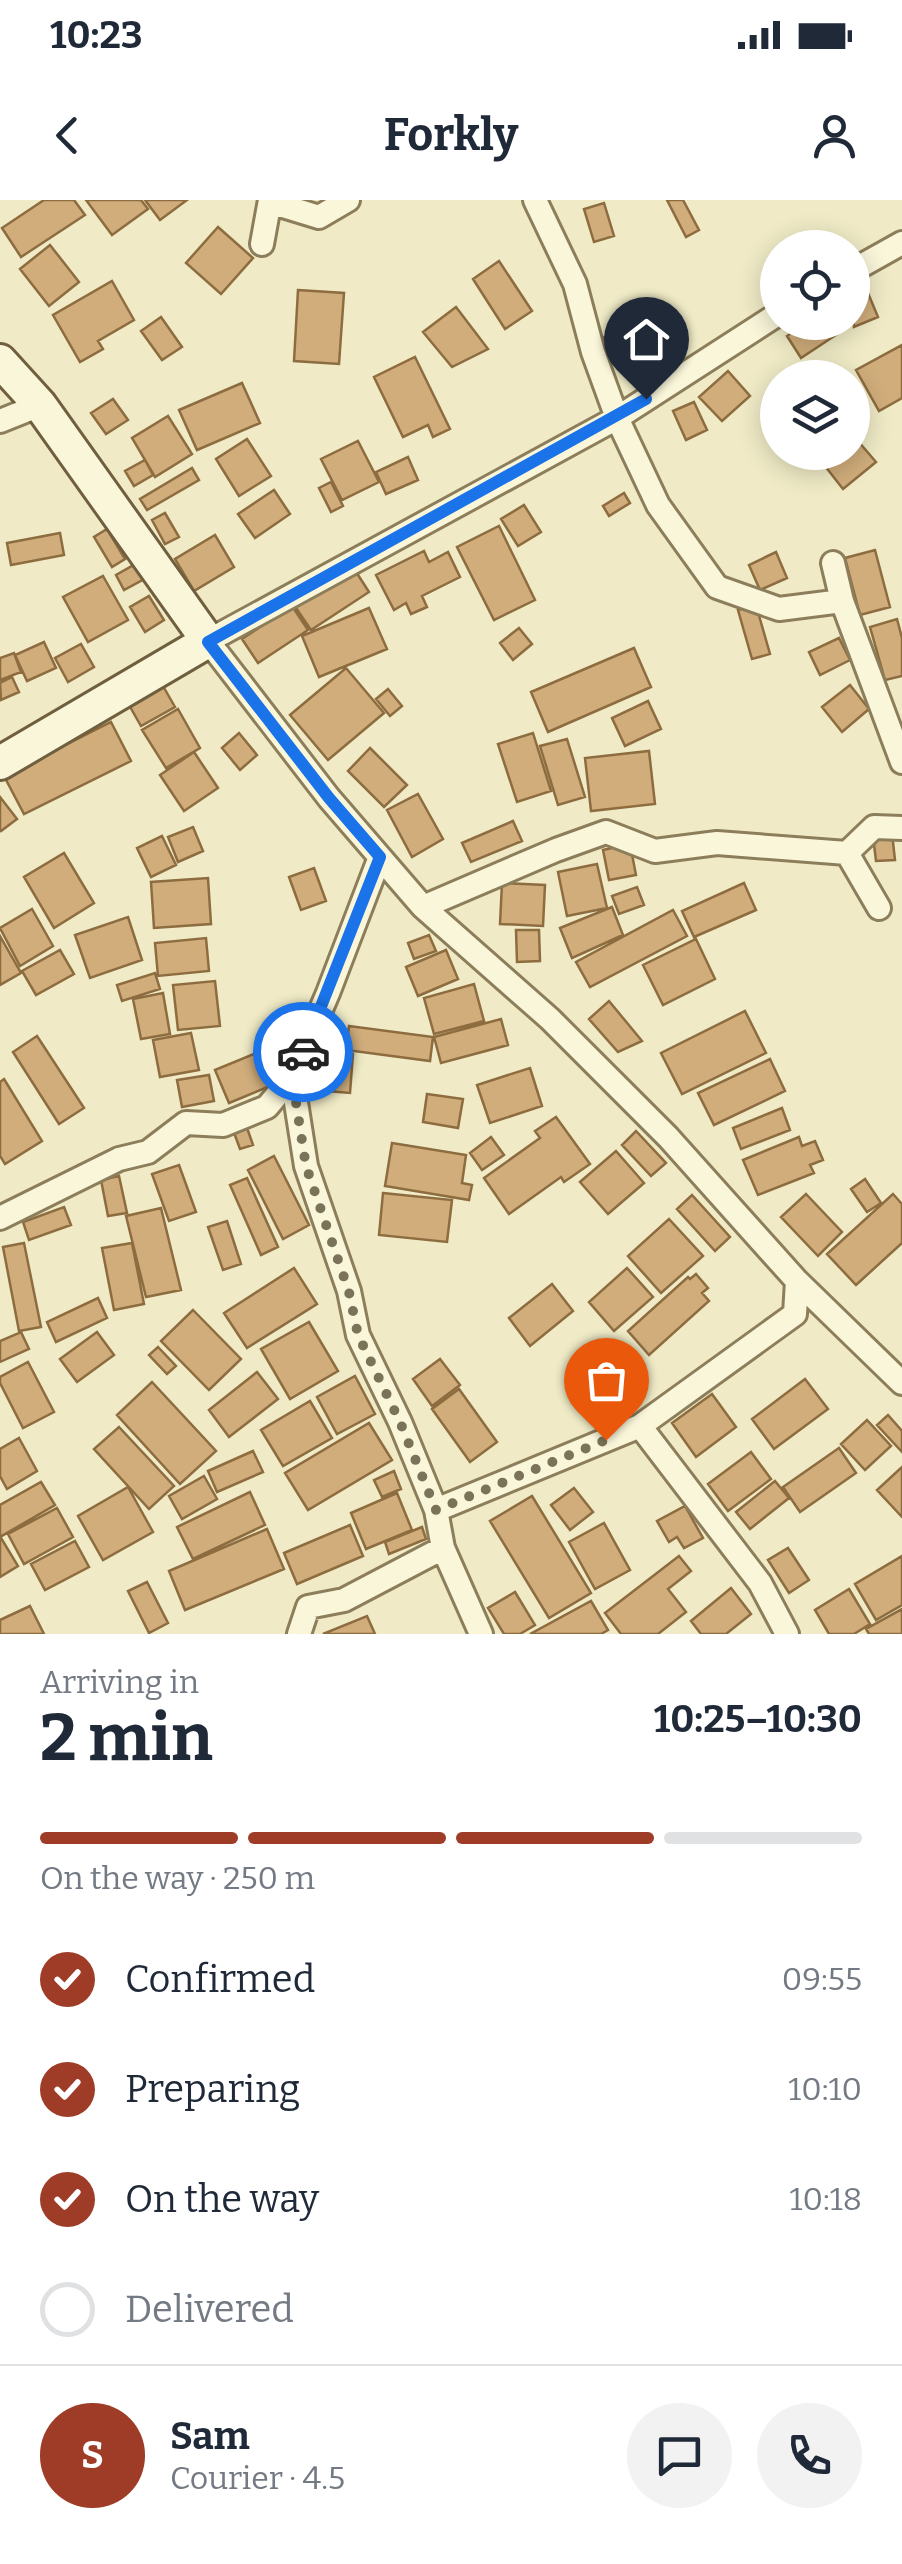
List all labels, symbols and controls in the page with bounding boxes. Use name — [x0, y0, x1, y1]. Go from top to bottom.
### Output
text: 10:23 — [50, 12, 143, 58]
icon: back — [40, 108, 95, 163]
text: Forkly — [384, 108, 518, 162]
icon: person — [807, 108, 862, 163]
map controls — [760, 230, 870, 470]
button: locate — [760, 230, 870, 340]
pin — [604, 297, 689, 400]
icon: home — [619, 312, 674, 367]
button: layers — [760, 360, 870, 470]
courier — [253, 1002, 353, 1102]
icon: car — [276, 1025, 331, 1080]
pin — [564, 1338, 649, 1441]
icon: bag — [579, 1353, 634, 1408]
text: Arriving in — [40, 1663, 199, 1701]
text: 10:25–10:30 — [654, 1696, 862, 1742]
text: 2 min — [40, 1699, 213, 1777]
text: On the way · 250 m — [40, 1859, 315, 1897]
icon: check — [40, 1952, 95, 2007]
text: Confirmed — [125, 1956, 315, 2002]
text: 09:55 — [782, 1960, 862, 1998]
icon: check — [40, 2062, 95, 2117]
text: Preparing — [125, 2066, 300, 2112]
text: 10:10 — [788, 2070, 862, 2108]
icon: check — [40, 2172, 95, 2227]
text: On the way — [125, 2176, 319, 2222]
text: 10:18 — [790, 2180, 862, 2218]
text: Delivered — [125, 2286, 294, 2332]
button: chat — [627, 2403, 732, 2508]
button: phone — [757, 2403, 862, 2508]
text: Sam — [170, 2413, 250, 2459]
text: S — [81, 2432, 104, 2478]
text: Courier · 4.5 — [170, 2459, 345, 2497]

